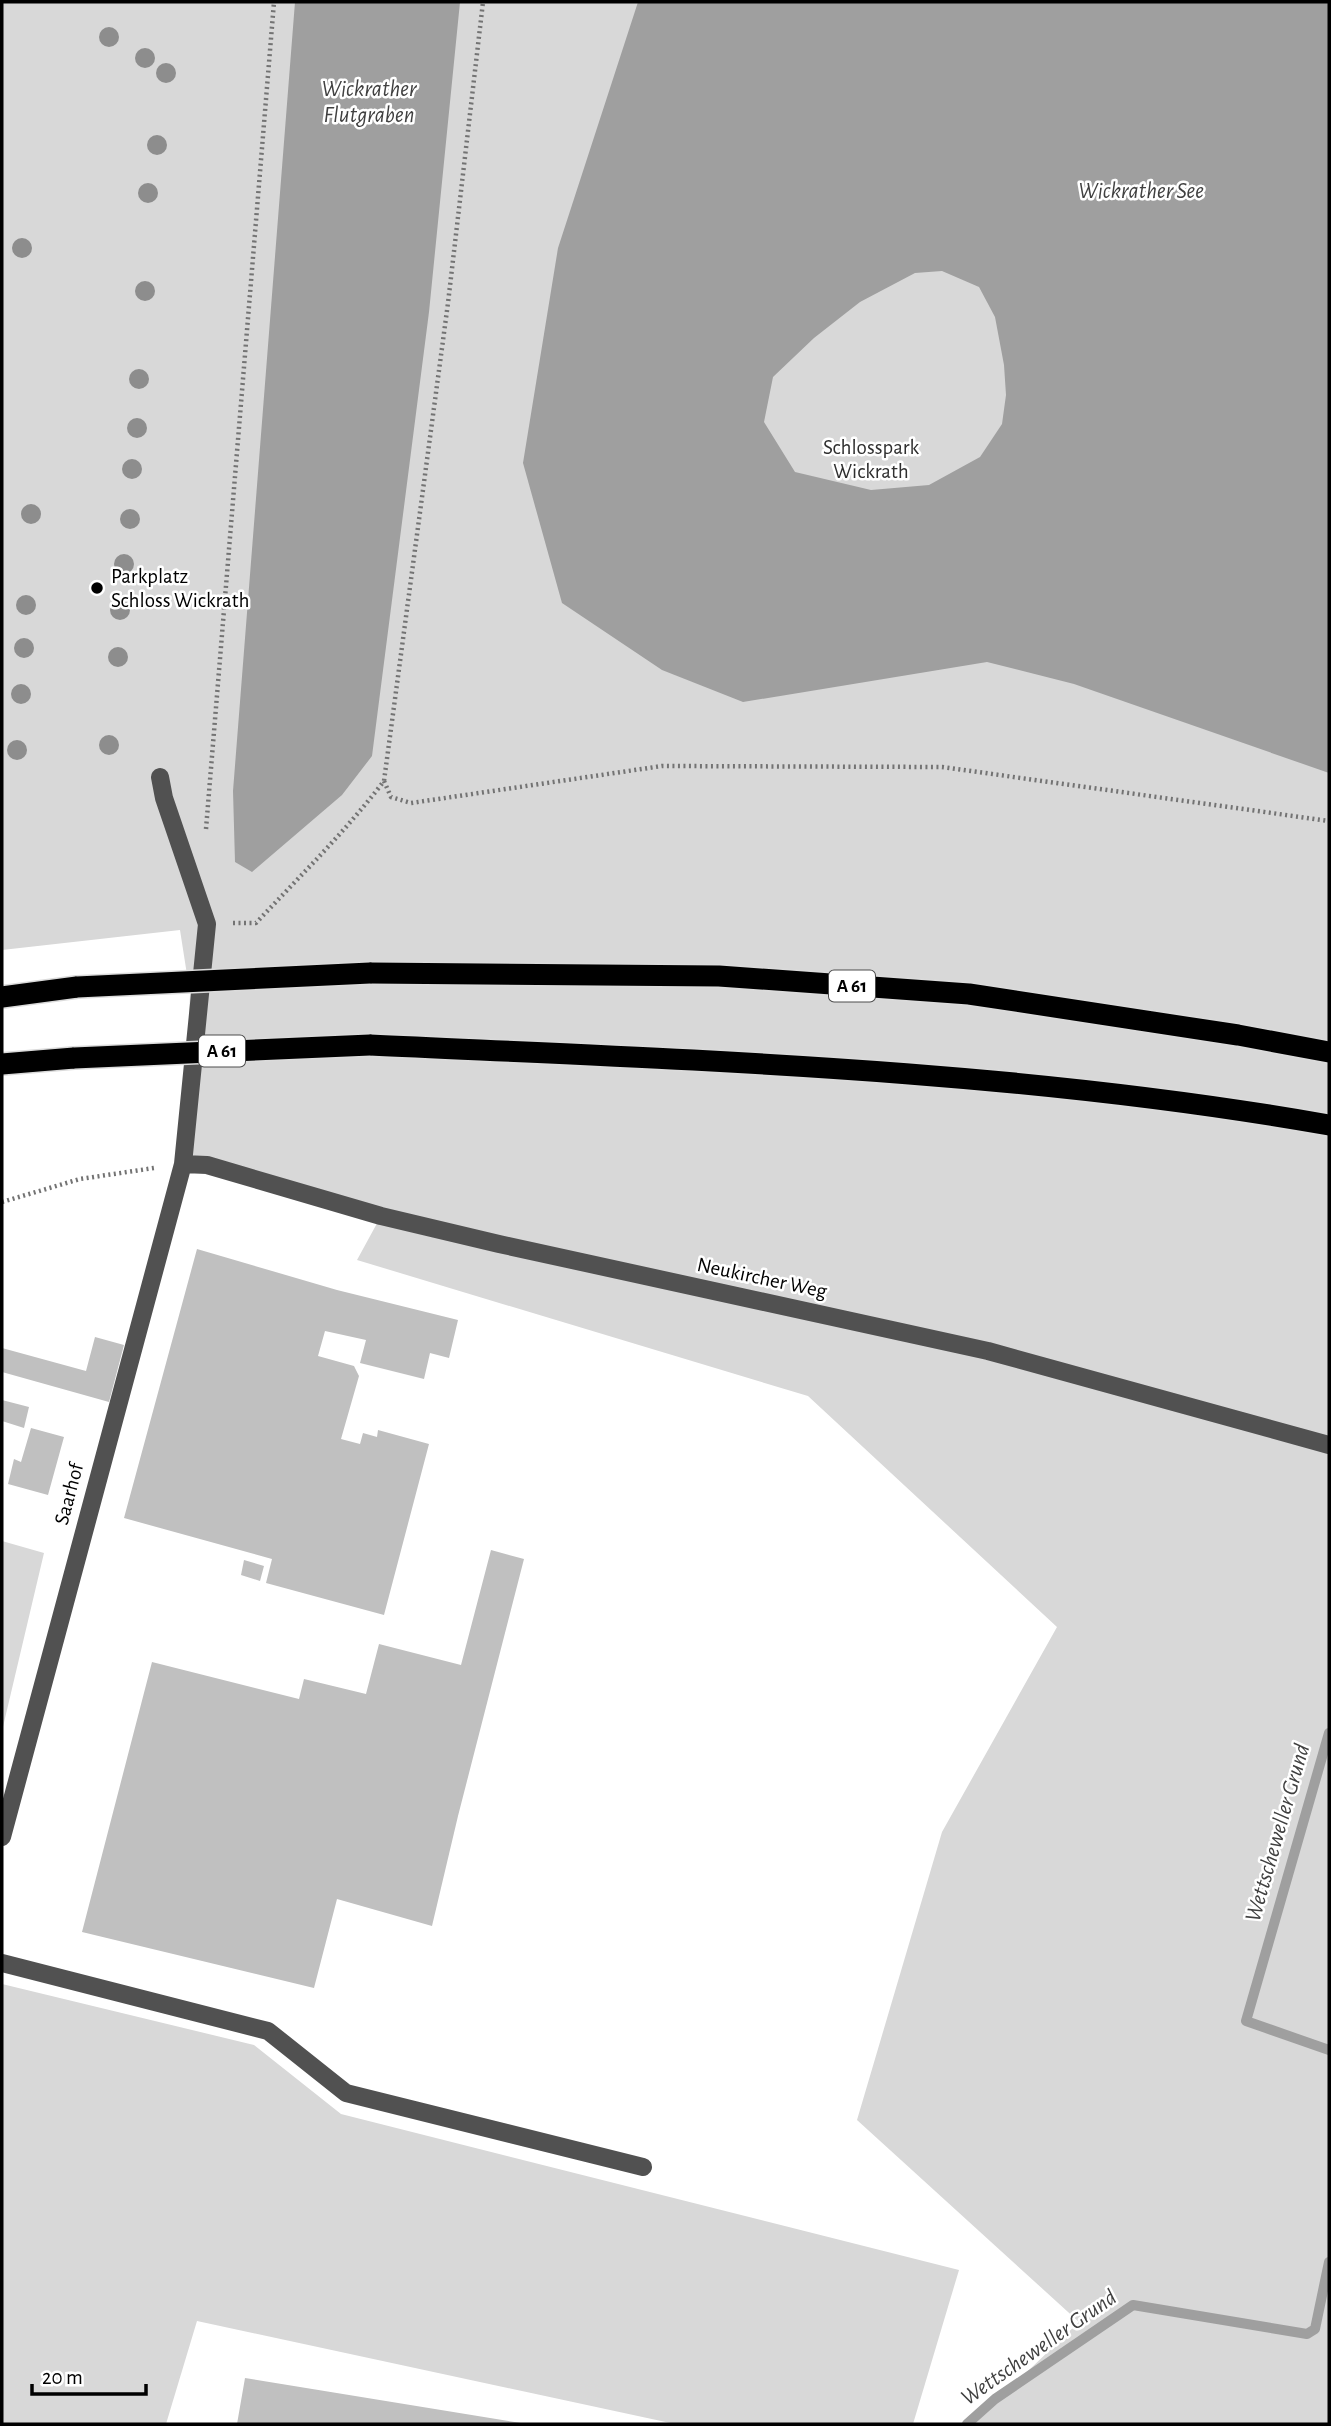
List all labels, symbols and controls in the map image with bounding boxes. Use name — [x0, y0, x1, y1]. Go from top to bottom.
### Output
water label: Wickrather Flutgraben — [322, 78, 417, 127]
water label: Wickrather See — [1078, 180, 1204, 203]
park label: Schlosspark Wickrath — [823, 437, 919, 482]
place label: Parkplatz Schloss Wickrath — [111, 566, 249, 611]
marker: Parkplatz Schloss Wickrath — [89, 580, 105, 596]
road number: A 61 — [829, 970, 875, 1002]
road number: A 61 — [199, 1036, 245, 1066]
street label: Neukircher Weg — [695, 1254, 830, 1302]
street label: Saarhof — [51, 1459, 88, 1527]
water label: Wettscheweller Grund — [1242, 1742, 1314, 1924]
water label: Wettscheweller Grund — [957, 2286, 1121, 2410]
scale bar — [32, 2352, 145, 2396]
text: 20 m — [42, 2367, 83, 2388]

